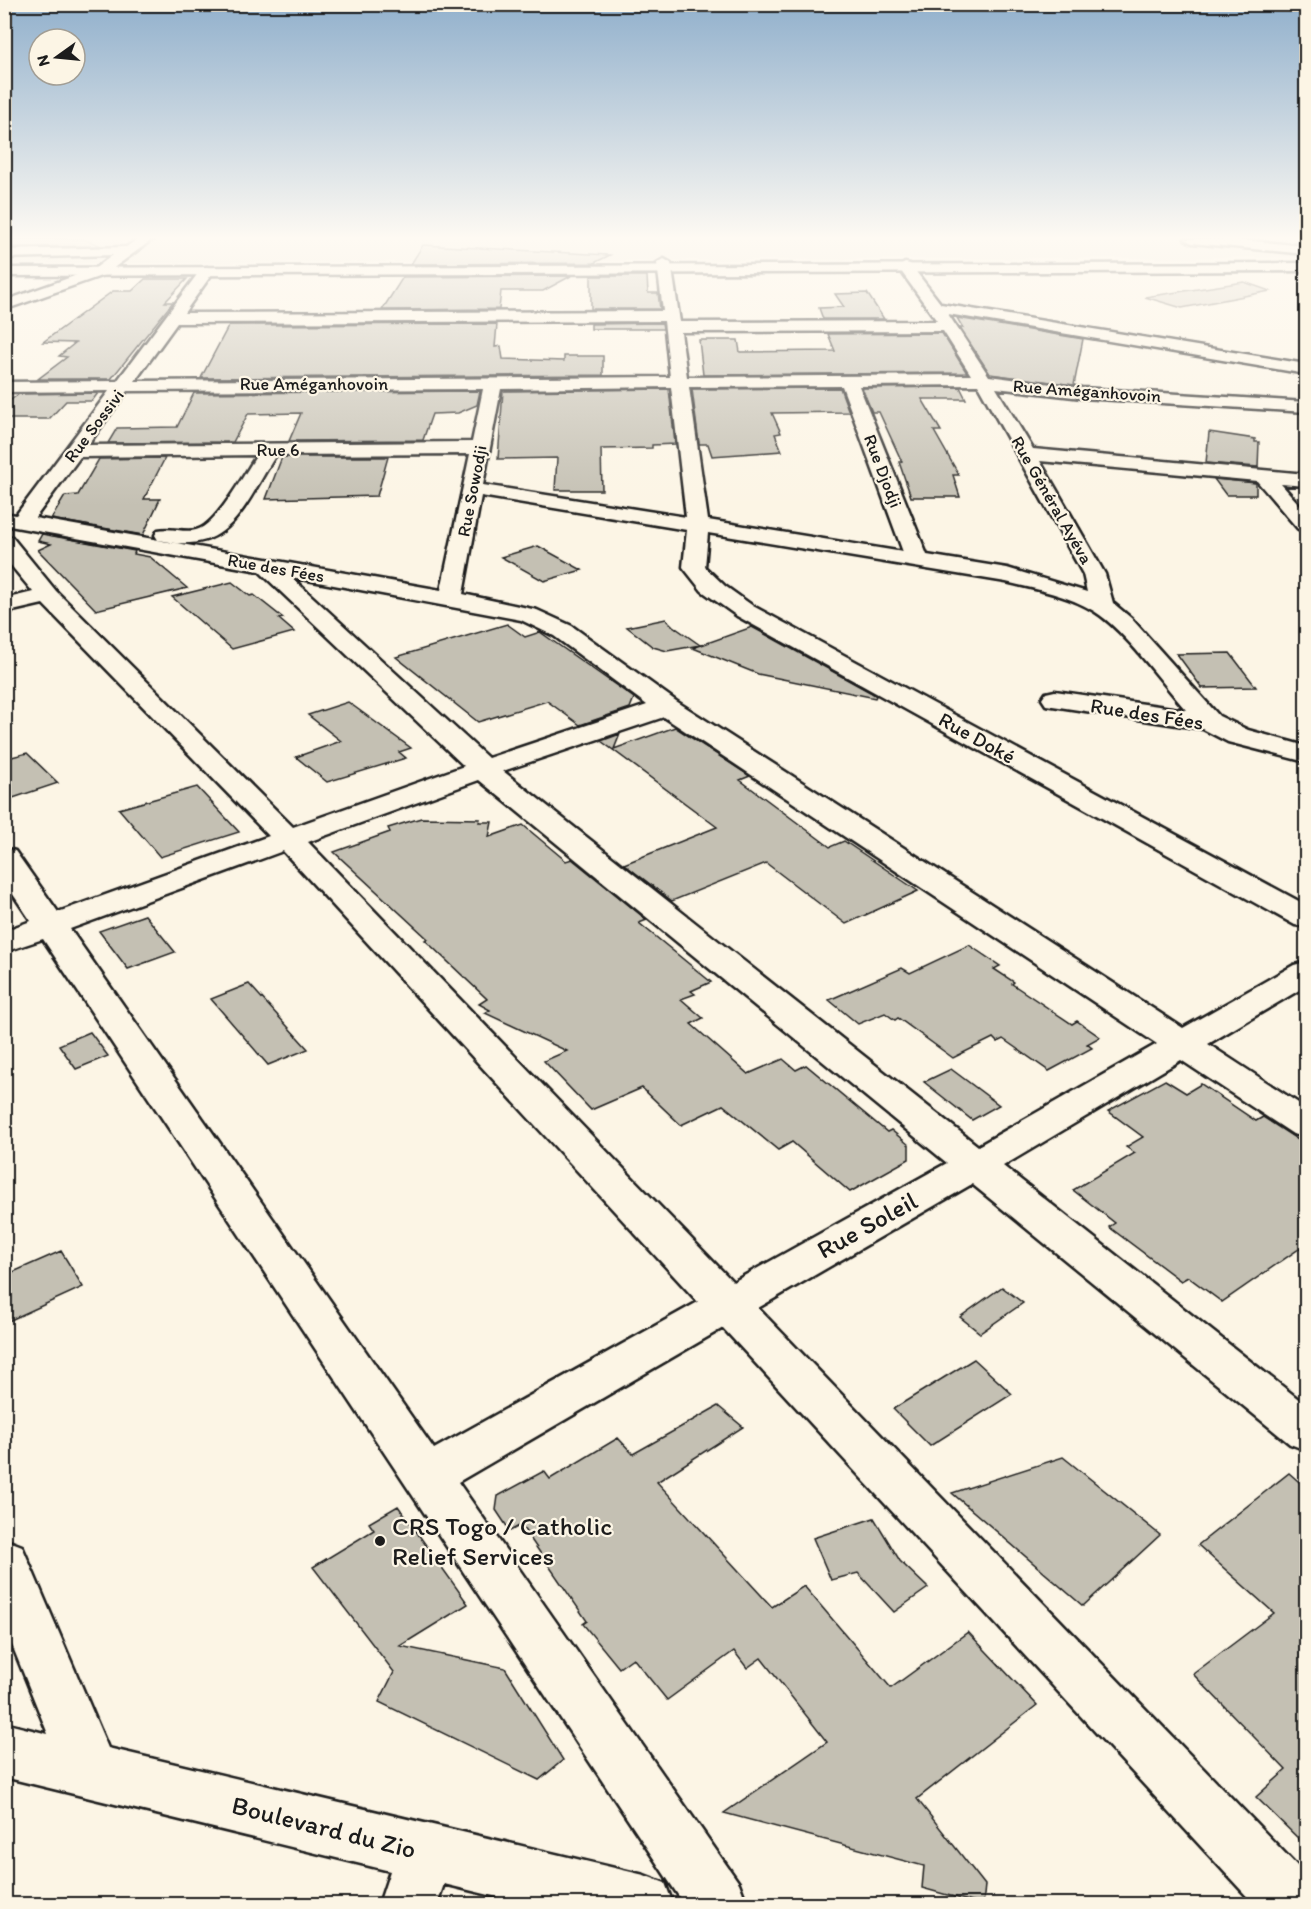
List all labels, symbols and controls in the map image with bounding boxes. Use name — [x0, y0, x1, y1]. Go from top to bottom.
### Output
north arrow — [27, 27, 87, 87]
text: N — [32, 53, 54, 68]
street label: Rue Améganhovoin — [240, 373, 388, 395]
street label: Rue Améganhovoin — [1012, 375, 1162, 407]
street label: Rue Sossivi — [59, 385, 129, 467]
street label: Rue Djodji — [859, 431, 907, 511]
street label: Rue Général Ayéva — [1006, 432, 1098, 569]
street label: Rue 6 — [257, 439, 299, 461]
street label: Rue Sowodji — [452, 443, 492, 539]
street label: Rue des Fées — [226, 549, 326, 587]
street label: Rue des Fées — [1089, 692, 1206, 735]
street label: Rue Doké — [935, 706, 1020, 769]
street label: Rue Soleil — [811, 1184, 923, 1266]
place label: CRS Togo / Catholic Relief Services — [392, 1510, 612, 1572]
marker: CRS Togo / Catholic Relief Services — [373, 1534, 387, 1548]
street label: Boulevard du Zio — [228, 1789, 420, 1865]

